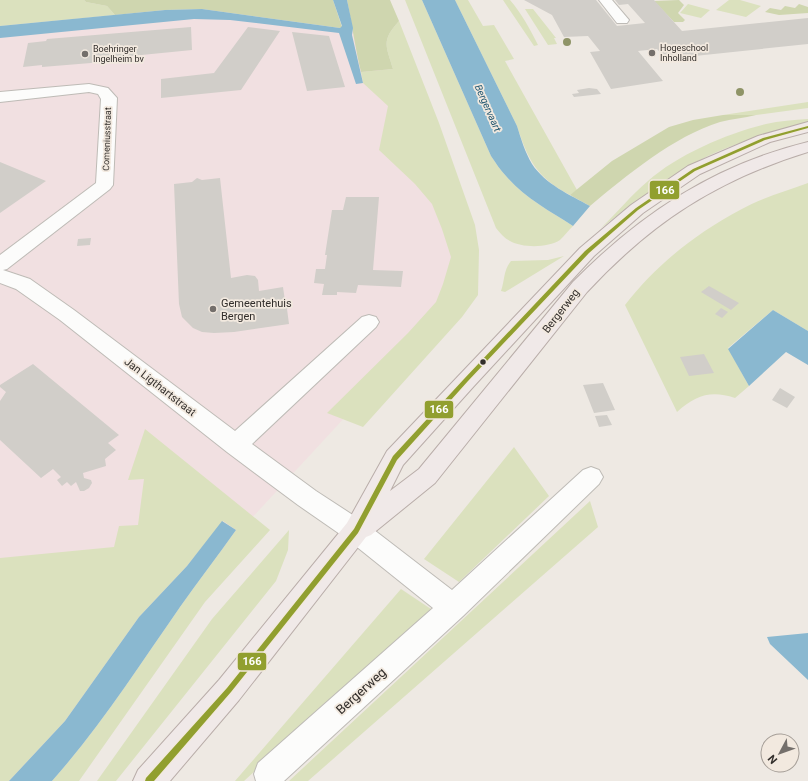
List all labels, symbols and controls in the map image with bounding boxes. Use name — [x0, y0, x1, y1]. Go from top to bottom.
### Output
place label: Hogeschool Inholland — [660, 43, 708, 63]
place label: Boehringer Ingelheim bv — [93, 44, 144, 64]
marker: Hogeschool Inholland — [647, 48, 657, 58]
marker: Boehringer Ingelheim bv — [80, 49, 90, 59]
water label: Bergervaart — [473, 83, 504, 134]
street label: Comeniusstraat — [101, 107, 113, 171]
line badge: 166 — [649, 180, 680, 200]
text: 166 — [656, 184, 674, 197]
street label: Bergerweg — [540, 286, 582, 336]
place label: Gemeentehuis Bergen — [221, 297, 292, 323]
marker: Gemeentehuis Bergen — [208, 304, 218, 314]
street label: Jan Ligthartstraat — [122, 355, 199, 419]
unlabelled marker — [478, 357, 488, 367]
line badge: 166 — [424, 400, 454, 419]
text: 166 — [430, 403, 448, 416]
line badge: 166 — [237, 652, 267, 671]
text: 166 — [243, 655, 261, 668]
street label: Bergerweg — [333, 665, 389, 717]
north arrow — [760, 733, 800, 773]
text: N — [765, 752, 780, 766]

